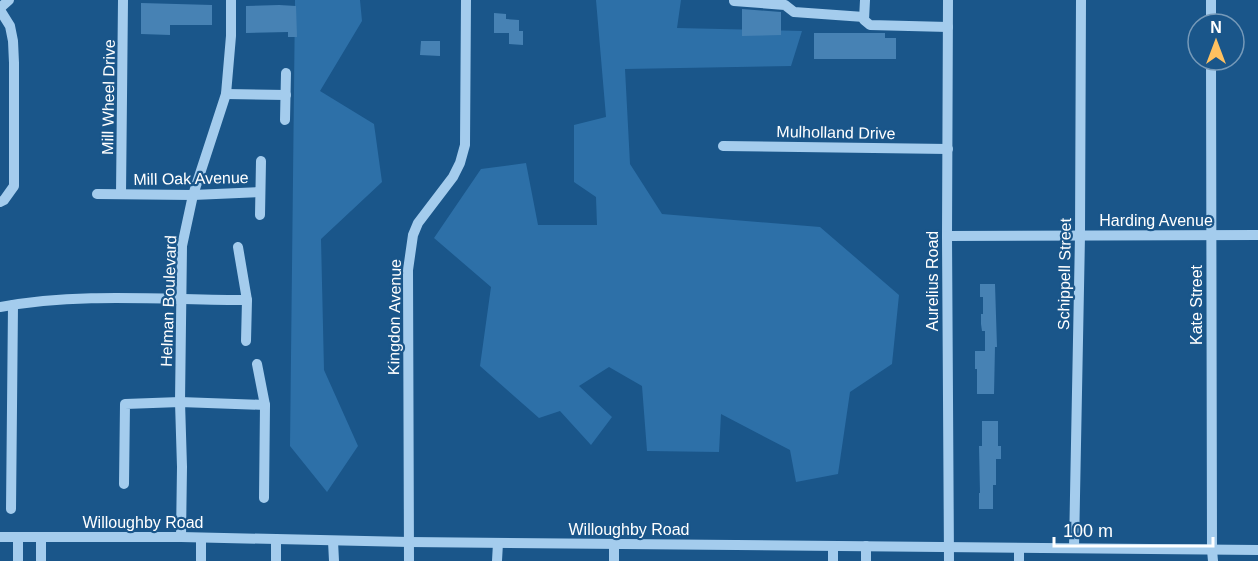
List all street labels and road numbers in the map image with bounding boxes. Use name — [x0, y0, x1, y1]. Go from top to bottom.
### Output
street label: Mill Wheel Drive — [99, 39, 118, 155]
street label: Mulholland Drive — [776, 123, 896, 142]
street label: Mill Oak Avenue — [133, 169, 249, 188]
street label: Harding Avenue — [1099, 212, 1213, 229]
street label: Schippell Street — [1055, 217, 1074, 330]
street label: Aurelius Road — [924, 231, 941, 331]
street label: Helman Boulevard — [158, 235, 179, 367]
street label: Kingdon Avenue — [385, 259, 404, 375]
street label: Kate Street — [1188, 264, 1205, 345]
street label: Willoughby Road — [83, 514, 203, 531]
street label: Willoughby Road — [569, 521, 689, 538]

